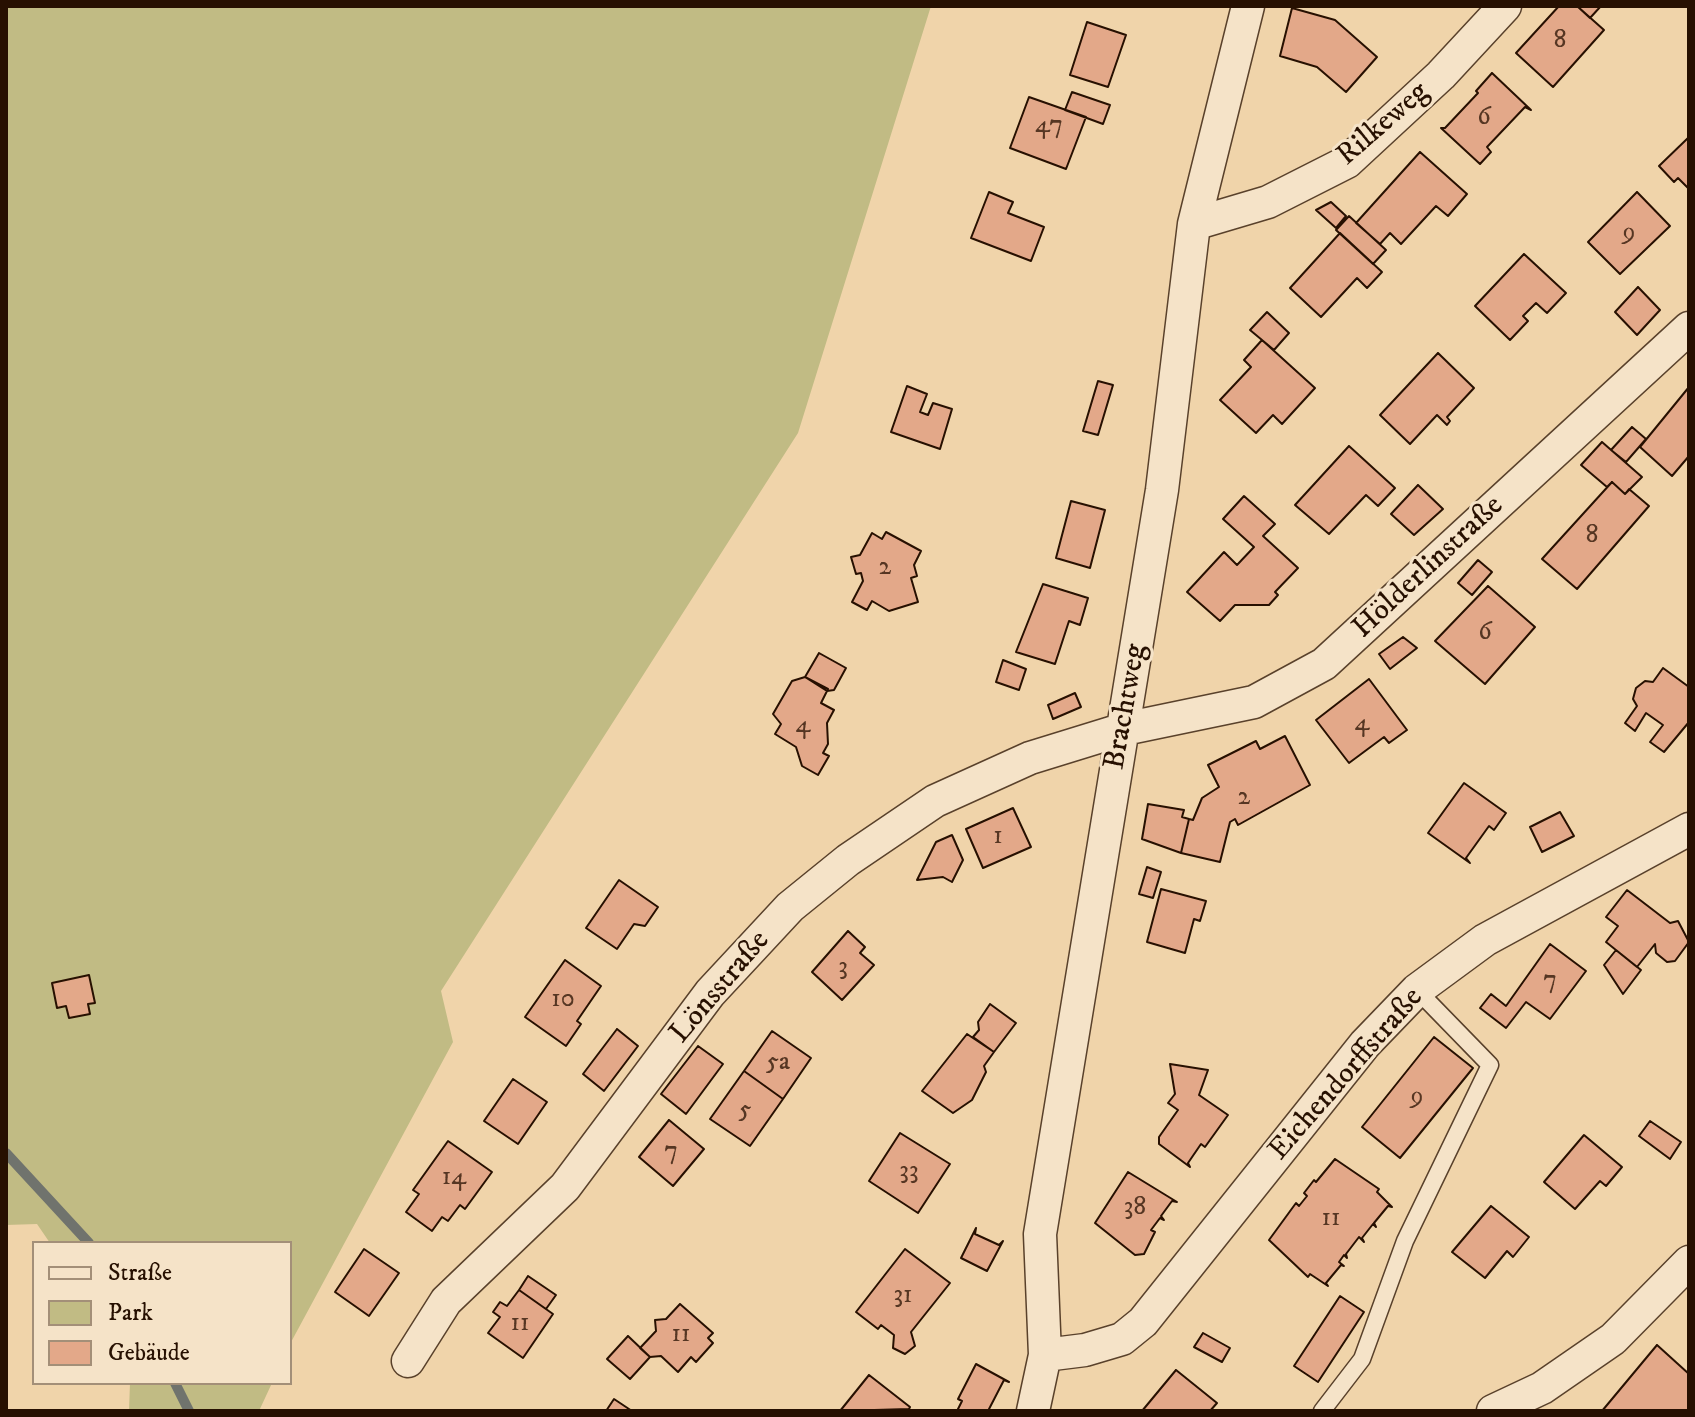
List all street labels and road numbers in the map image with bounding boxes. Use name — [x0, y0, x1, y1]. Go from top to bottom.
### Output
street label: Rilkeweg — [1331, 75, 1437, 175]
street label: Hölderlinstraße — [1346, 489, 1512, 647]
street label: Brachtweg — [1098, 641, 1156, 773]
street label: Lönsstraße — [664, 924, 778, 1052]
street label: Eichendorffstraße — [1262, 981, 1432, 1169]

